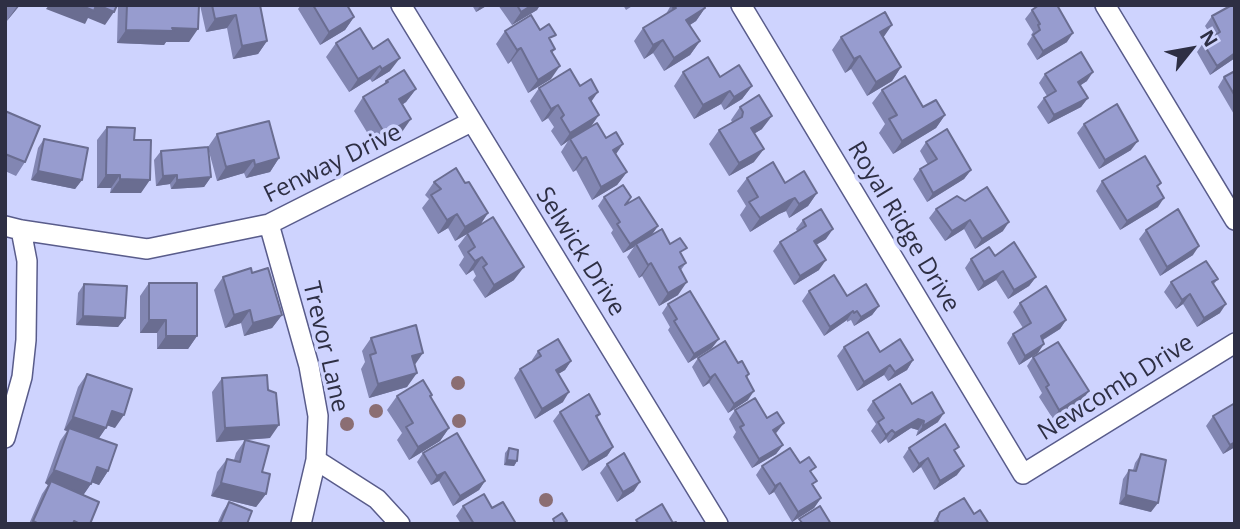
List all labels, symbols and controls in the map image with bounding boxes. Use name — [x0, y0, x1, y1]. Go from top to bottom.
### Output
north arrow — [1156, 14, 1226, 84]
text: N — [1194, 25, 1224, 51]
street label: Fenway Drive — [259, 118, 407, 210]
street label: Royal Ridge Drive — [841, 136, 965, 318]
street label: Selwick Drive — [529, 182, 631, 322]
street label: Trevor Lane — [296, 279, 354, 415]
street label: Newcomb Drive — [1033, 329, 1199, 447]

